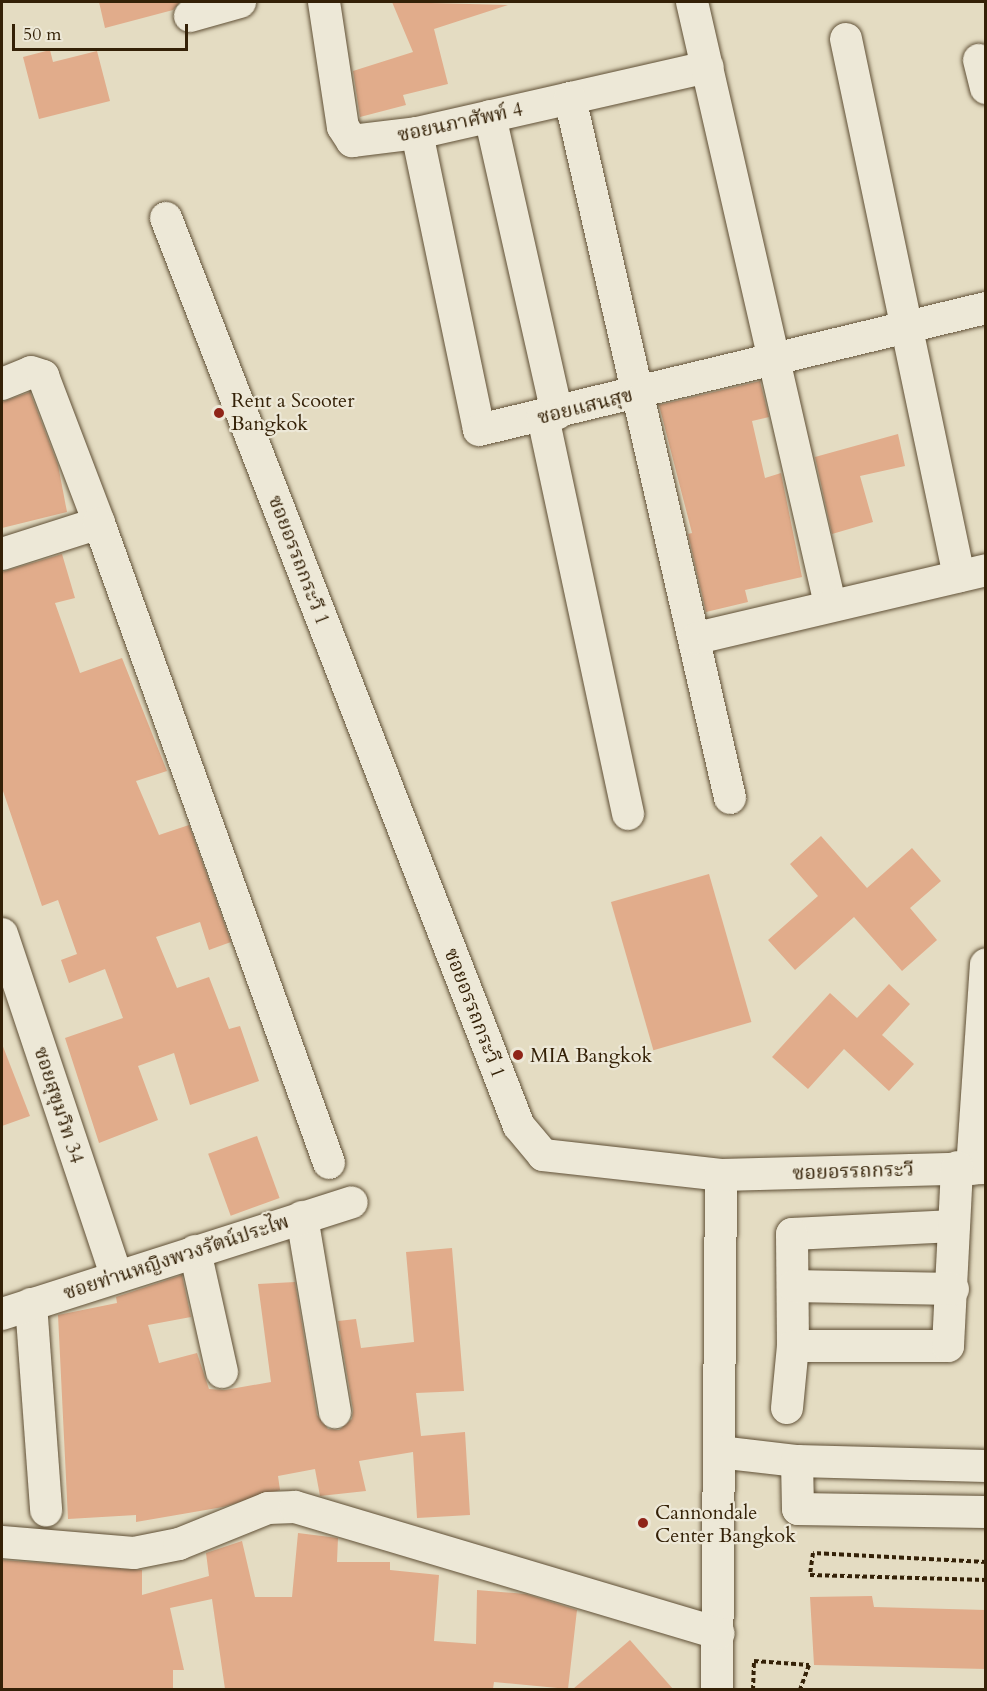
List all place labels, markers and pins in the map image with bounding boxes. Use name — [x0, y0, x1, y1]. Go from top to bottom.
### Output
place label: Rent a Scooter Bangkok — [231, 389, 354, 436]
marker: Rent a Scooter Bangkok — [212, 406, 226, 420]
place label: MIA Bangkok — [530, 1043, 652, 1067]
marker: MIA Bangkok — [511, 1048, 525, 1062]
place label: Cannondale Center Bangkok — [655, 1500, 796, 1547]
marker: Cannondale Center Bangkok — [636, 1516, 650, 1530]

